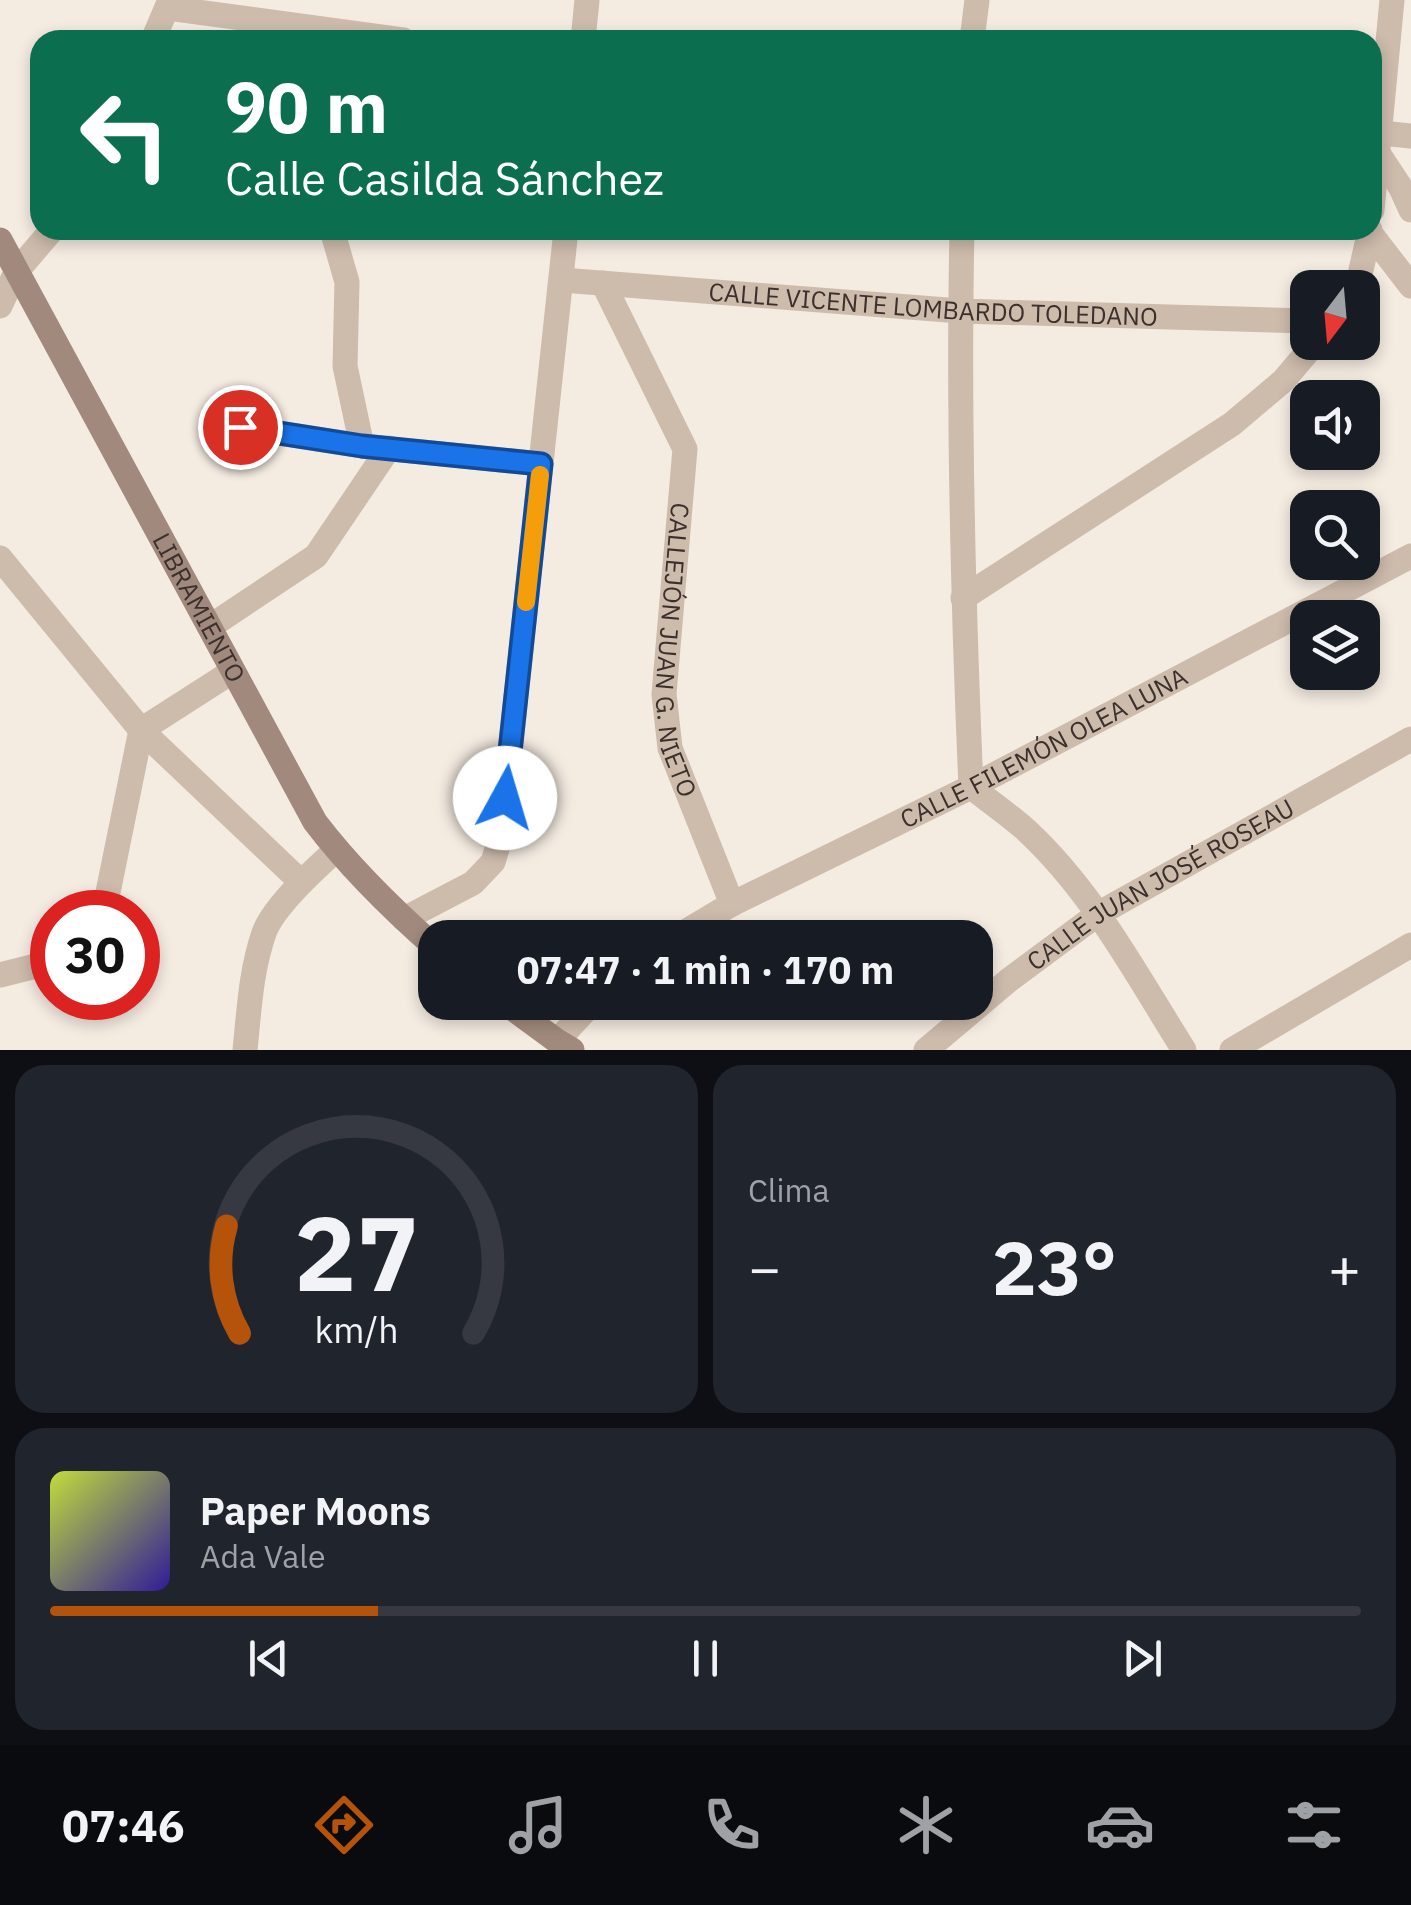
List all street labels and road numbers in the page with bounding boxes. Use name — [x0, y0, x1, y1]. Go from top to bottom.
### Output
street label: CALLE VICENTE LOMBARDO TOLEDANO — [707, 274, 1158, 333]
street label: CALLEJÓN JUAN G. NIETO — [648, 501, 705, 802]
street label: LIBRAMIENTO — [146, 527, 253, 688]
street label: CALLE FILEMÓN OLEA LUNA — [894, 659, 1193, 835]
street label: CALLE JUAN JOSÉ ROSEAU — [1020, 791, 1300, 977]

